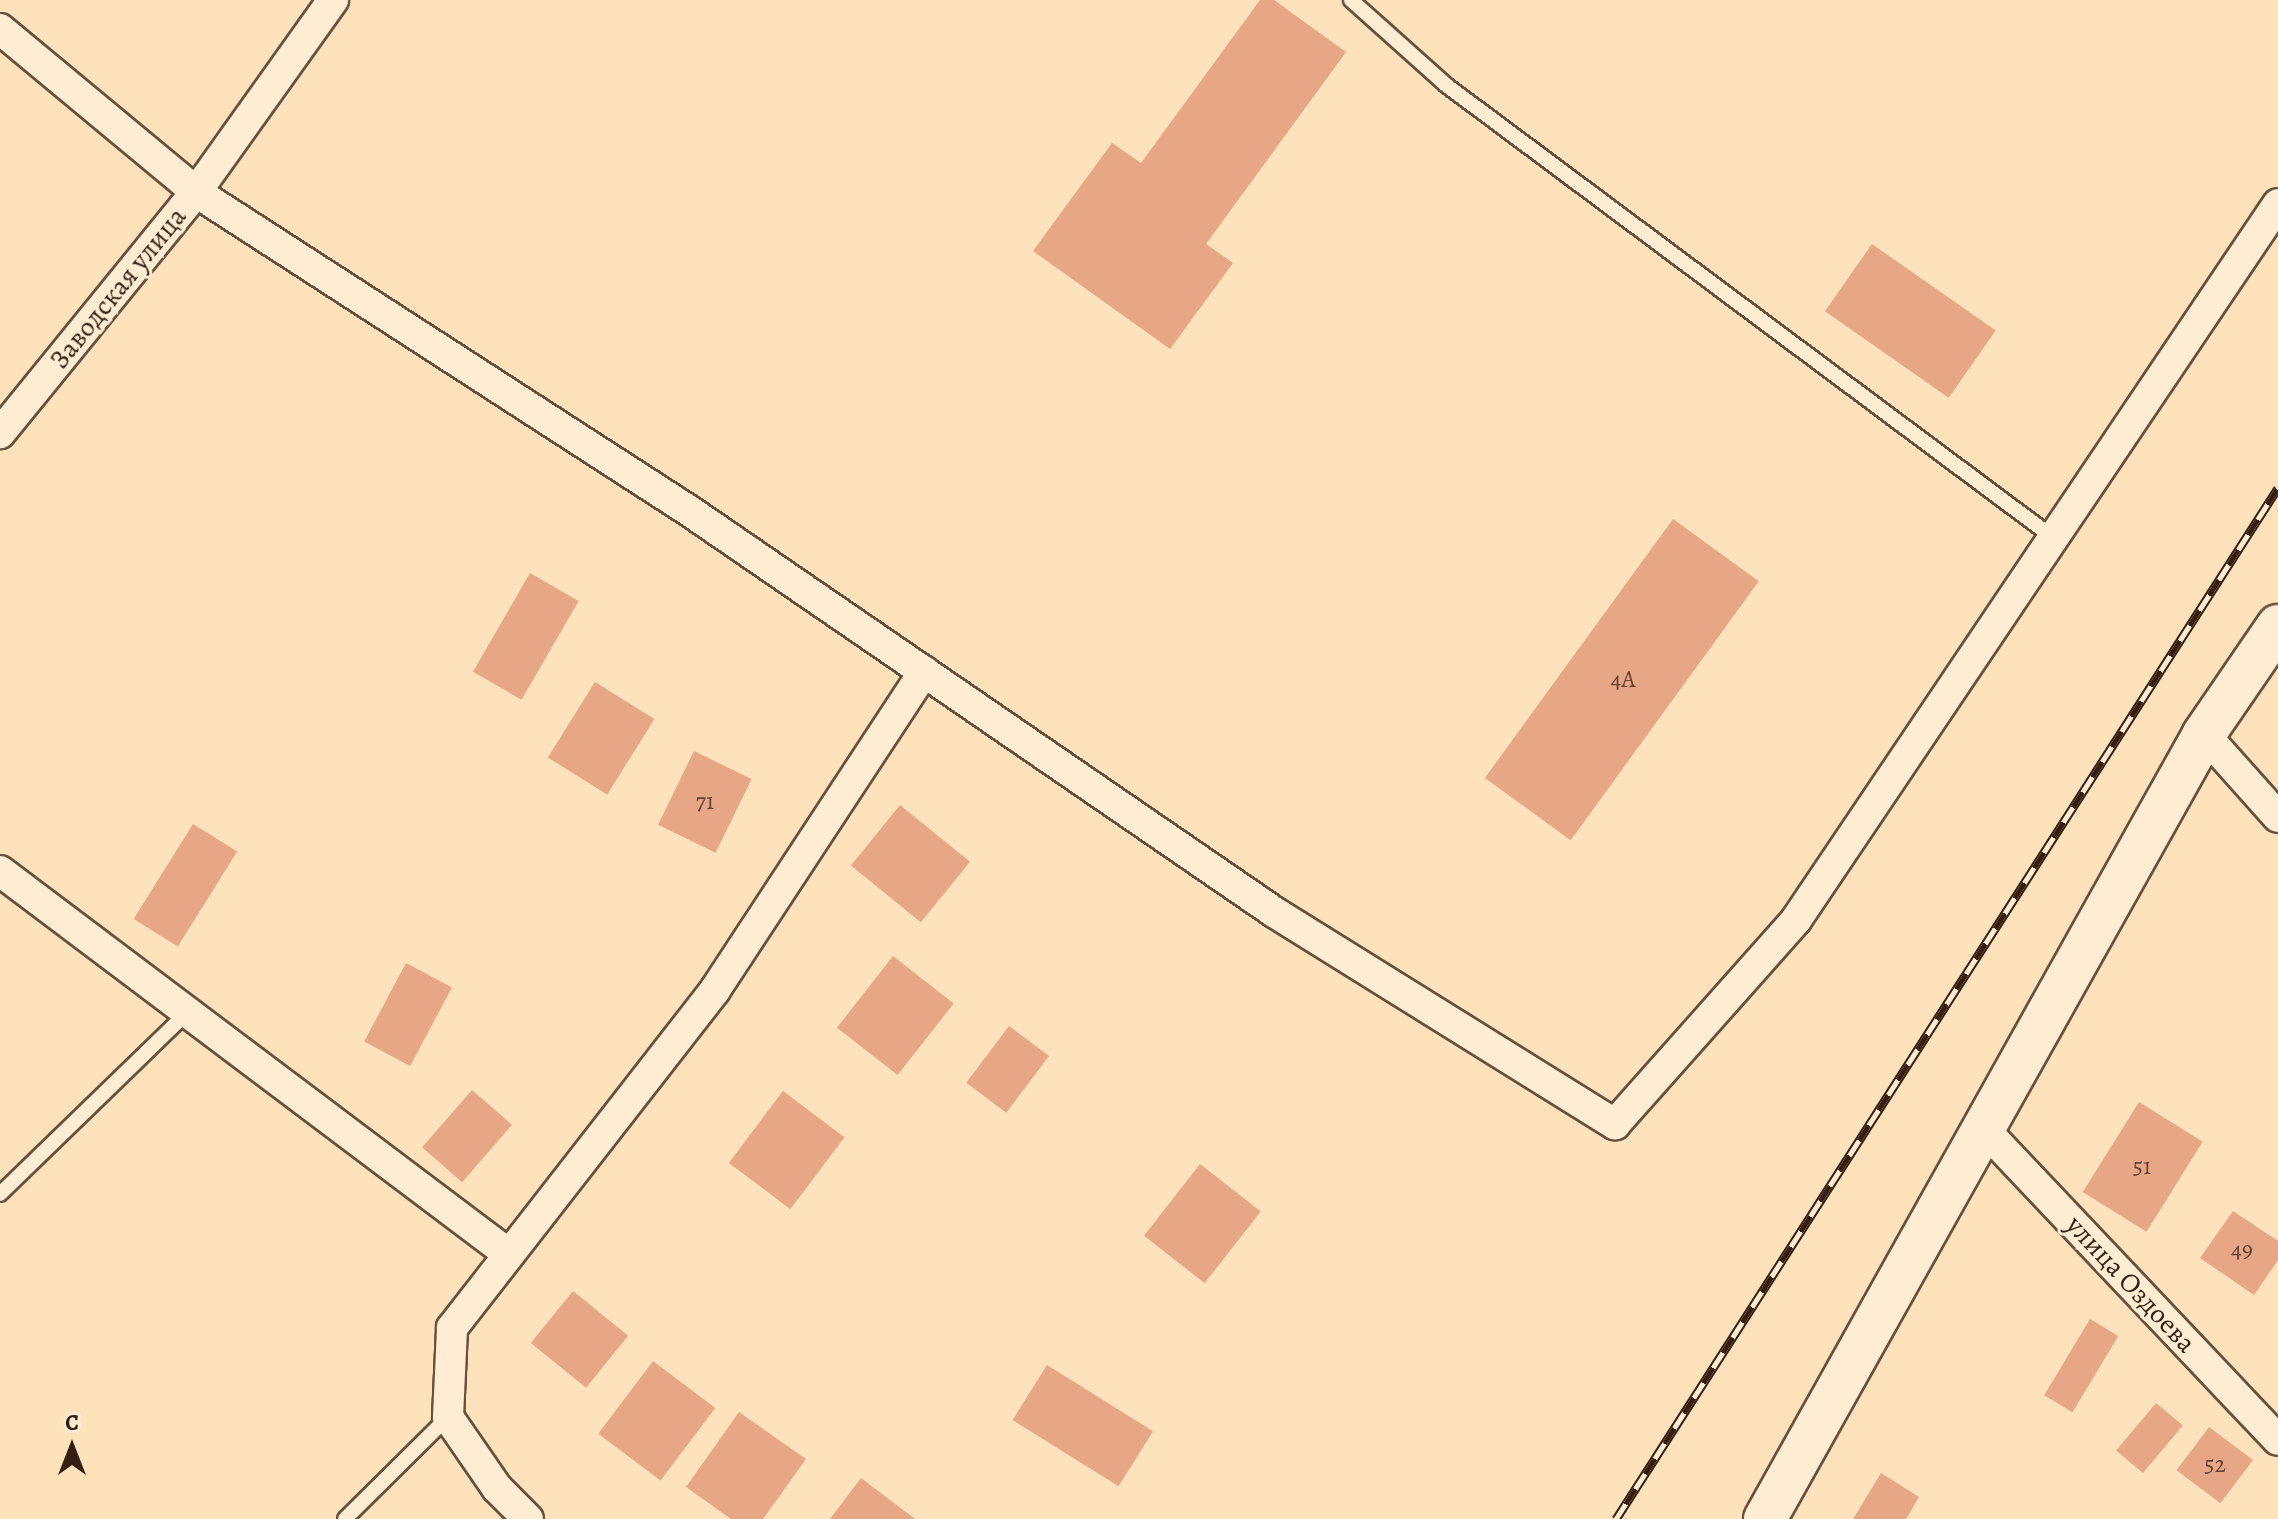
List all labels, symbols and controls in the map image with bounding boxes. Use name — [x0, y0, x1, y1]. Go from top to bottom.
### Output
street label: Заводская улица — [42, 200, 194, 376]
house number: 4А — [1611, 666, 1635, 694]
house number: 71 — [696, 788, 714, 816]
house number: 51 — [2133, 1153, 2151, 1181]
street label: улица Оздоева — [2059, 1208, 2203, 1360]
house number: 49 — [2231, 1236, 2253, 1264]
north arrow — [32, 1407, 112, 1487]
text: С — [65, 1408, 79, 1438]
house number: 52 — [2204, 1451, 2226, 1479]

